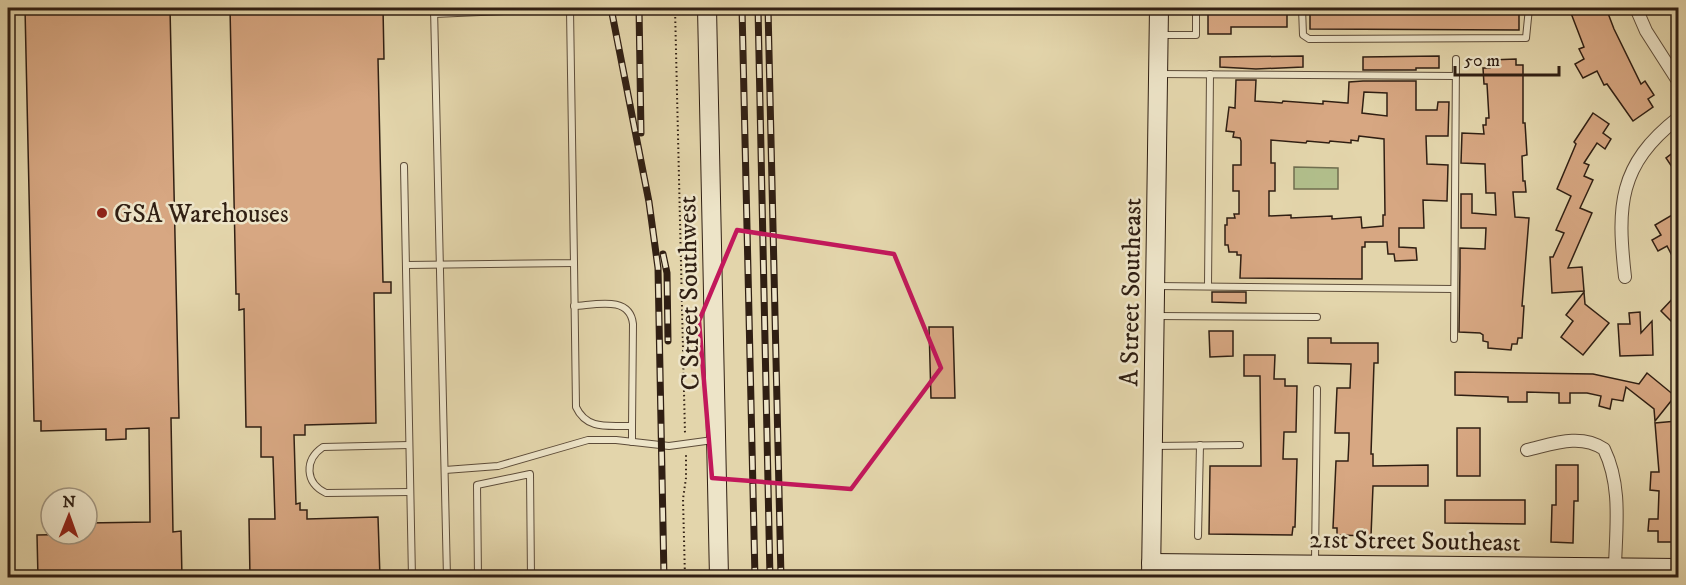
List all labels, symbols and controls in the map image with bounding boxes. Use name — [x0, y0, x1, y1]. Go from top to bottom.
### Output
scale bar — [1455, 39, 1558, 77]
text: 50 m — [1464, 50, 1500, 72]
street label: C Street Southwest — [671, 195, 708, 391]
street label: A Street Southeast — [1113, 197, 1150, 387]
place label: GSA Warehouses — [114, 198, 289, 231]
marker: GSA Warehouses — [95, 206, 109, 220]
north arrow — [39, 486, 99, 546]
text: N — [63, 492, 76, 512]
street label: 21st Street Southeast — [1309, 523, 1521, 560]

